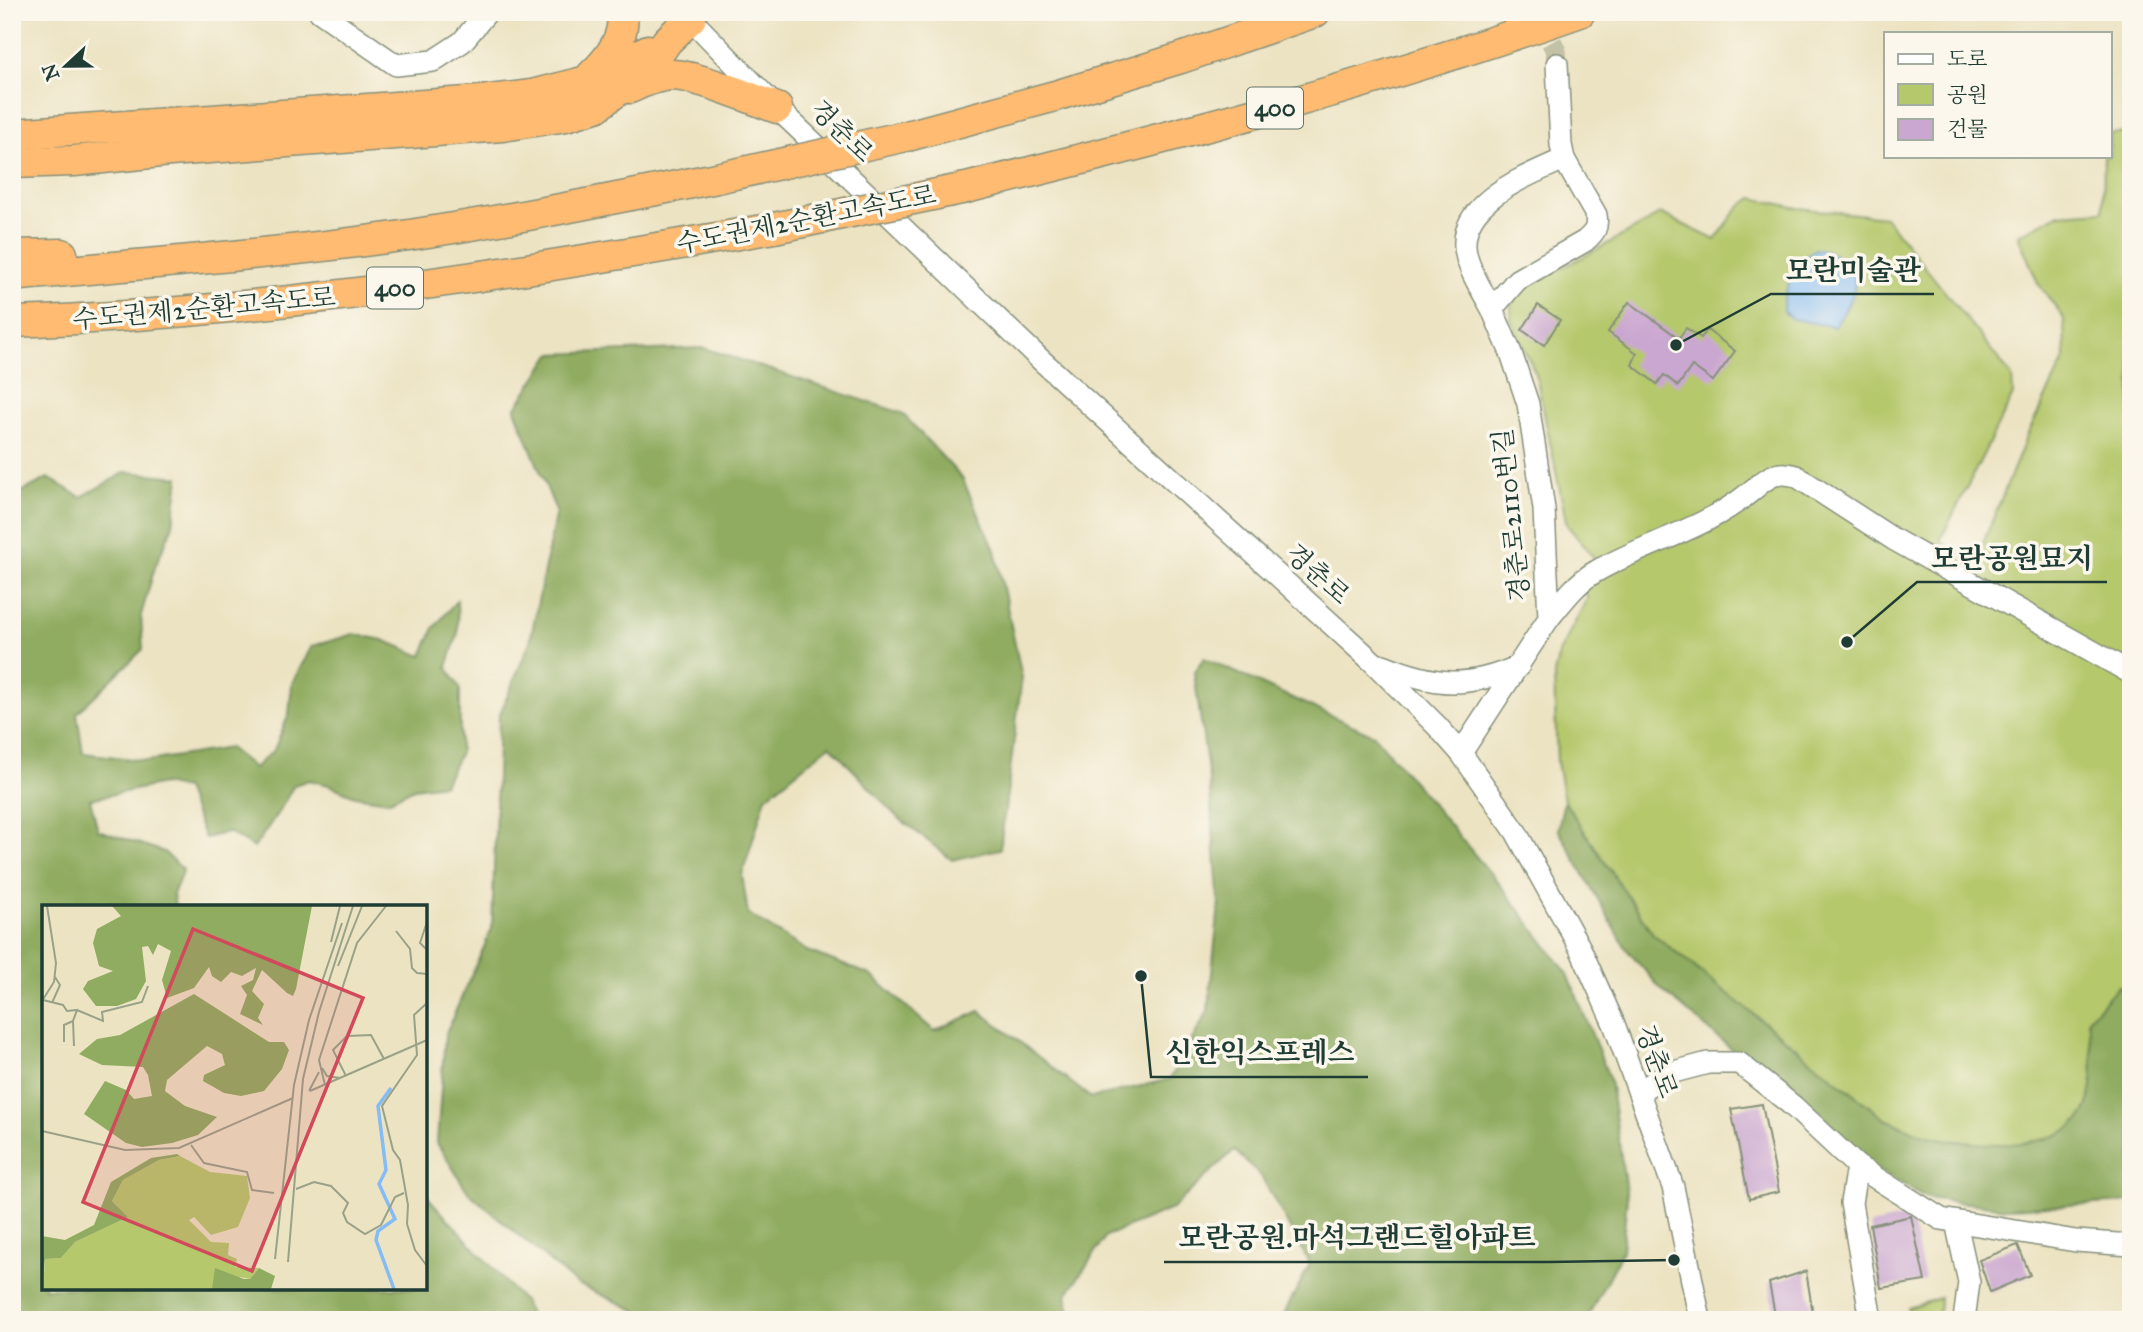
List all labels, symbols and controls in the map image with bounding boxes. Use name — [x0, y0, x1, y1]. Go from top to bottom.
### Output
north arrow — [32, 32, 102, 102]
legend — [1884, 32, 2112, 158]
text: 도로 — [1947, 46, 1988, 72]
text: N — [37, 60, 64, 84]
text: 공원 — [1947, 82, 1988, 108]
road number: 400 — [1247, 88, 1303, 128]
street label: 경춘로 — [804, 93, 880, 169]
text: 건물 — [1947, 116, 1988, 142]
street label: 수도권제2순환고속도로 — [673, 178, 939, 260]
callout: 모란미술관 — [1771, 245, 1934, 294]
text: 모란미술관 — [1785, 253, 1922, 288]
road number: 400 — [367, 268, 423, 309]
street label: 수도권제2순환고속도로 — [71, 281, 337, 335]
street label: 경춘로2110번길 — [1486, 427, 1536, 603]
callout: 모란공원묘지 — [1917, 533, 2107, 582]
street label: 경춘로 — [1279, 537, 1357, 611]
text: 모란공원묘지 — [1931, 541, 2093, 576]
inset map — [42, 905, 427, 1290]
street label: 경춘로 — [1629, 1020, 1685, 1102]
callout: 신한익스프레스 — [1151, 1028, 1368, 1077]
text: 신한익스프레스 — [1165, 1035, 1355, 1070]
callout: 모란공원.마석그랜드힐아파트 — [1164, 1213, 1549, 1262]
text: 모란공원.마석그랜드힐아파트 — [1178, 1220, 1536, 1255]

